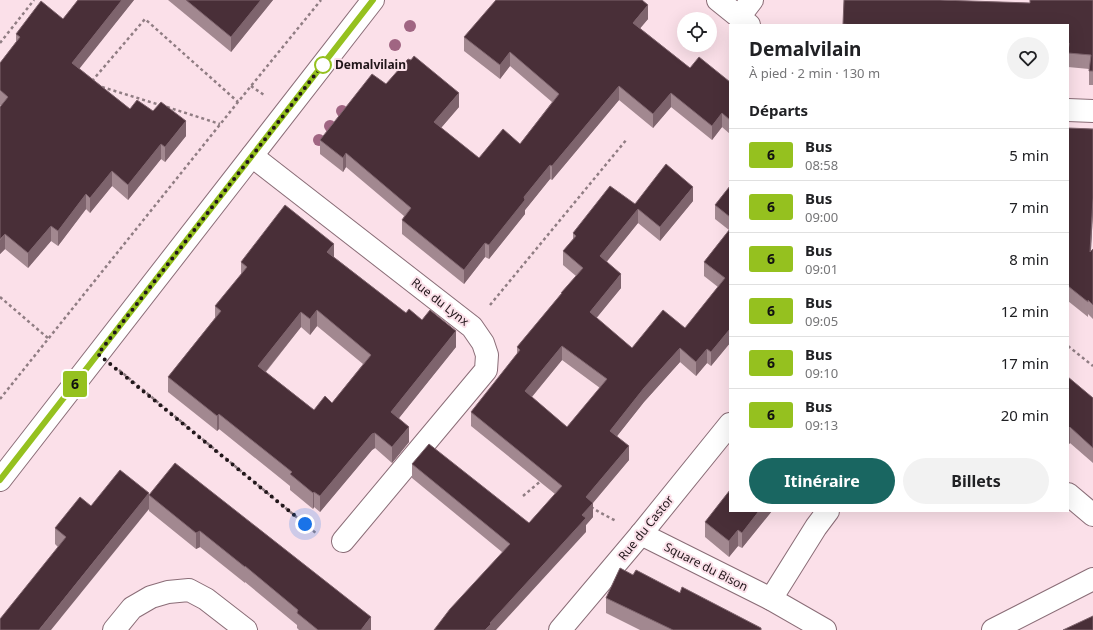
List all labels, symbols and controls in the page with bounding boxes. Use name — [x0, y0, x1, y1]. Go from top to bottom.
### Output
map controls — [677, 12, 717, 52]
button: locate — [677, 12, 717, 52]
text: Demalvilain — [749, 36, 861, 62]
button: heart — [1007, 37, 1049, 79]
marker: Demalvilain — [314, 56, 332, 74]
place label: Demalvilain — [335, 56, 406, 73]
text: À pied · 2 min · 130 m — [749, 64, 880, 82]
text: Départs — [749, 100, 808, 120]
text: Bus — [805, 136, 832, 156]
text: 6 — [767, 145, 775, 164]
text: 5 min — [1009, 145, 1049, 165]
text: 08:58 — [805, 156, 838, 174]
text: Bus — [805, 188, 832, 208]
text: 6 — [767, 197, 775, 216]
text: 7 min — [1009, 197, 1049, 217]
text: 09:00 — [805, 208, 838, 226]
text: Bus — [805, 240, 832, 260]
text: 6 — [767, 249, 775, 268]
text: 8 min — [1009, 249, 1049, 269]
text: 09:01 — [805, 260, 838, 278]
street label: Rue du Lynx — [408, 274, 473, 330]
text: Bus — [805, 292, 832, 312]
text: 6 — [767, 301, 775, 320]
text: 12 min — [1001, 301, 1049, 321]
text: 09:05 — [805, 312, 838, 330]
text: Bus — [805, 344, 832, 364]
text: 6 — [767, 353, 775, 372]
text: 17 min — [1001, 353, 1049, 373]
text: 09:10 — [805, 364, 838, 382]
line badge: 6 — [62, 371, 88, 397]
text: 6 — [71, 374, 79, 393]
text: Bus — [805, 396, 832, 416]
text: 6 — [767, 405, 775, 424]
text: 20 min — [1001, 405, 1049, 425]
text: 09:13 — [805, 416, 838, 434]
button: Itinéraire — [749, 458, 895, 504]
button: Billets — [903, 458, 1049, 504]
street label: Rue du Castor — [614, 491, 677, 564]
your location — [295, 514, 315, 534]
street label: Square du Bison — [661, 538, 751, 595]

